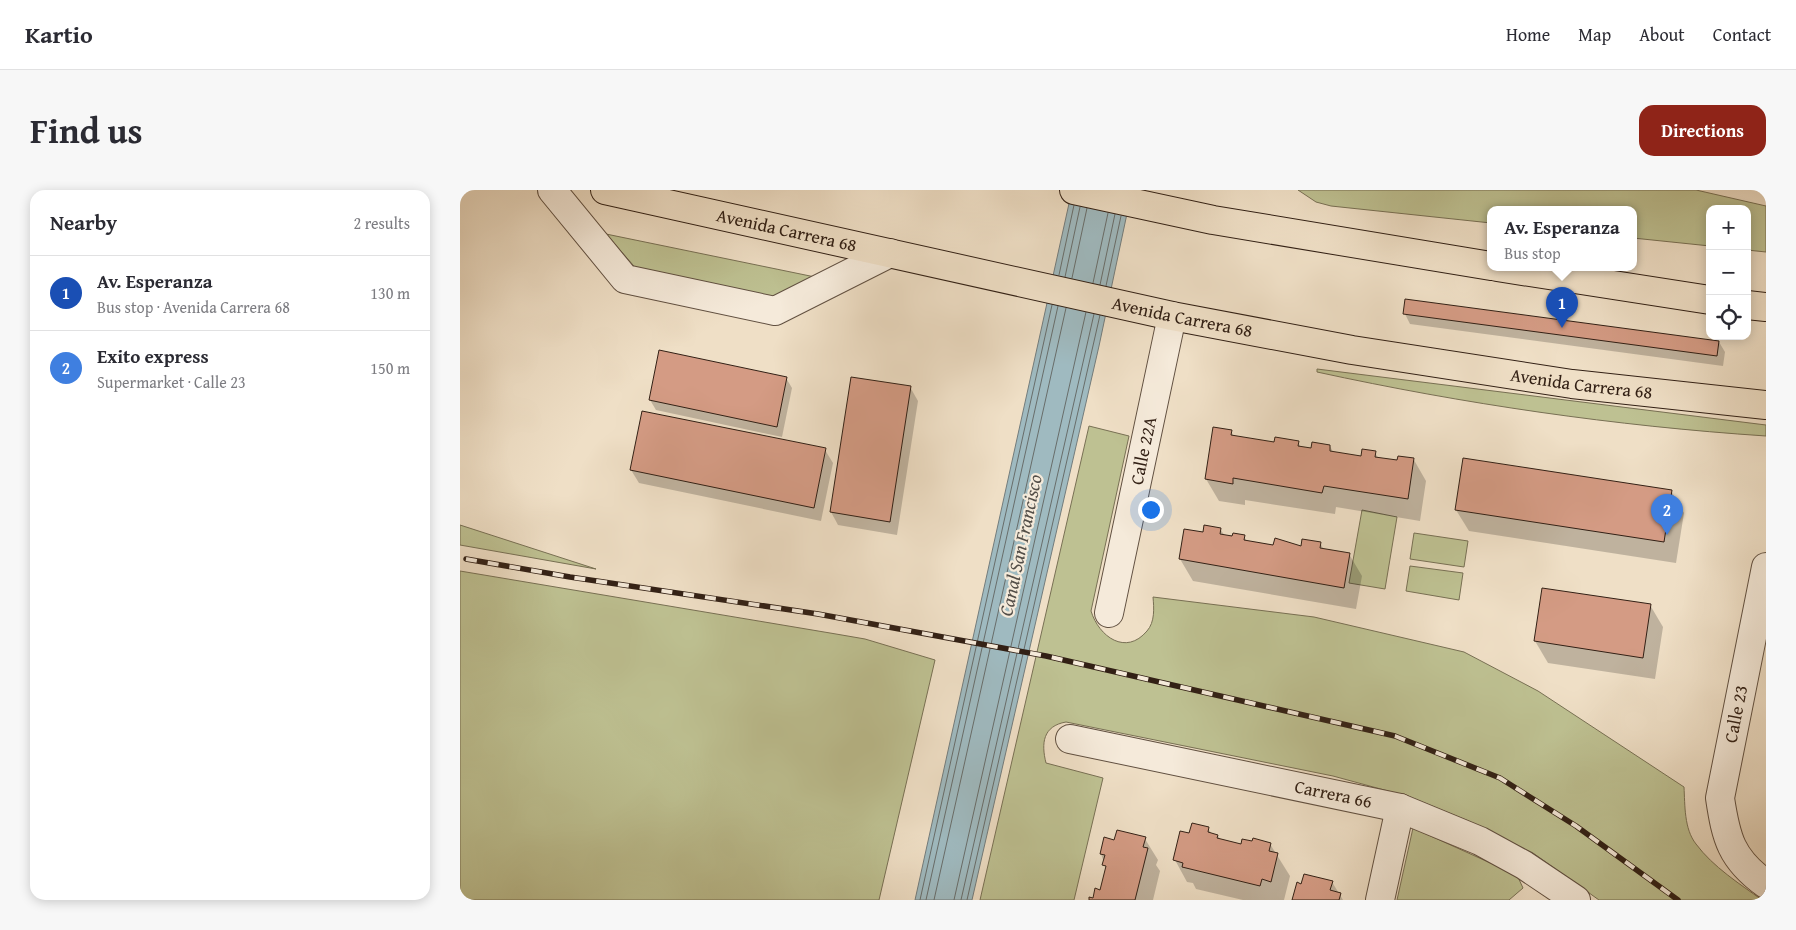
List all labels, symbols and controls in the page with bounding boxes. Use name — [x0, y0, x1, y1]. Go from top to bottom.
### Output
text: Kartio — [25, 17, 93, 52]
text: Home — [1506, 21, 1550, 48]
text: Map — [1578, 21, 1611, 48]
text: About — [1639, 21, 1685, 48]
text: Contact — [1713, 21, 1771, 48]
text: Find us — [30, 105, 143, 156]
button: Directions — [1639, 105, 1766, 156]
street label: Avenida Carrera 68 — [714, 201, 859, 259]
map controls — [1706, 205, 1751, 340]
button: + — [1706, 205, 1751, 250]
popup — [1487, 206, 1637, 271]
text: Nearby — [50, 207, 117, 238]
text: 2 results — [353, 211, 410, 235]
text: Av. Esperanza — [1504, 213, 1620, 241]
text: Bus stop — [1504, 241, 1561, 265]
button: − — [1706, 250, 1751, 295]
text: Av. Esperanza — [97, 267, 212, 295]
text: 1 — [62, 281, 70, 305]
text: 130 m — [370, 281, 410, 305]
pin: 1 — [1546, 287, 1578, 328]
street label: Avenida Carrera 68 — [1109, 289, 1255, 344]
text: Bus stop · Avenida Carrera 68 — [97, 295, 290, 319]
button: locate — [1706, 295, 1751, 340]
text: Exito express — [97, 342, 209, 370]
text: 2 — [62, 356, 70, 380]
text: 150 m — [370, 356, 410, 380]
street label: Avenida Carrera 68 — [1509, 361, 1654, 406]
text: Supermarket · Calle 23 — [97, 370, 246, 394]
street label: Calle 22A — [1123, 414, 1163, 487]
water label: Canal San Francisco — [991, 472, 1049, 618]
pin: 2 — [1651, 494, 1683, 535]
your location — [1138, 497, 1164, 523]
street label: Calle 23 — [1717, 683, 1754, 745]
street label: Carrera 66 — [1292, 772, 1375, 815]

